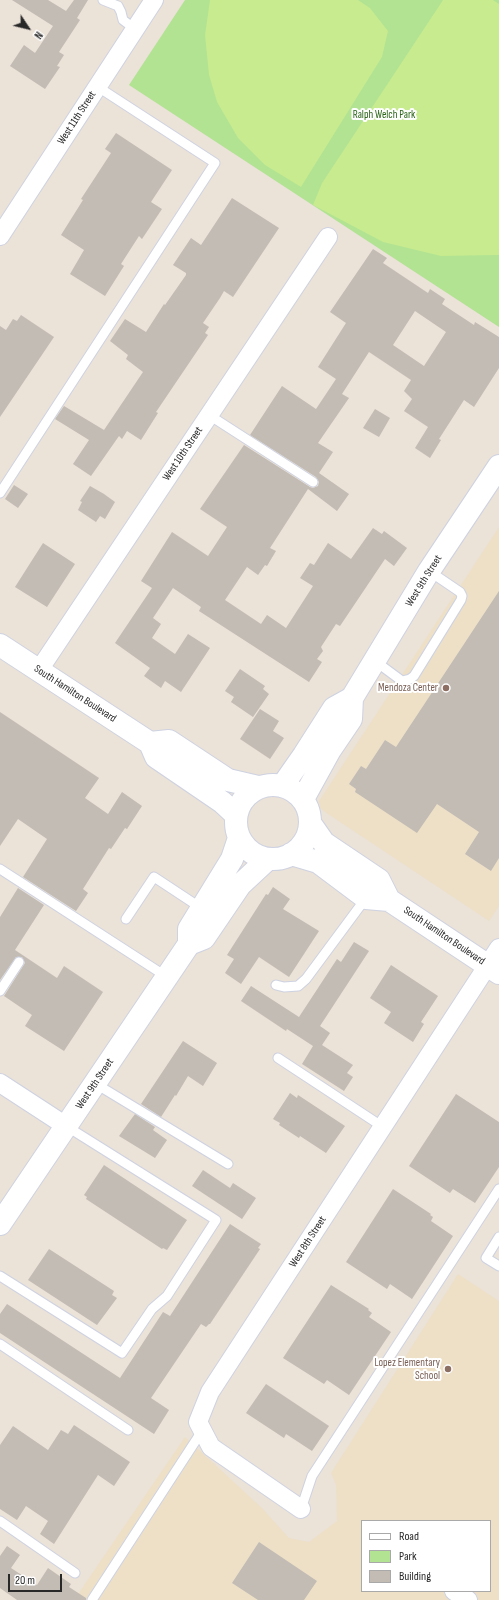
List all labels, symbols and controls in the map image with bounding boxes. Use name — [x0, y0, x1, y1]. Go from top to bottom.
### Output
north arrow — [8, 8, 48, 48]
text: N — [31, 29, 45, 41]
street label: West 11th Street — [55, 89, 99, 147]
park label: Ralph Welch Park — [353, 108, 415, 122]
street label: West 10th Street — [160, 425, 206, 483]
street label: West 9th Street — [403, 553, 445, 609]
street label: South Hamilton Boulevard — [31, 663, 119, 725]
place label: Mendoza Center — [378, 681, 438, 695]
marker: Mendoza Center — [441, 683, 451, 693]
street label: South Hamilton Boulevard — [401, 904, 487, 968]
street label: West 9th Street — [73, 1056, 117, 1112]
street label: West 8th Street — [287, 1214, 329, 1270]
place label: Lopez Elementary School — [375, 1356, 440, 1382]
marker: Lopez Elementary School — [443, 1364, 453, 1374]
legend — [361, 1520, 491, 1592]
text: Road — [399, 1529, 419, 1544]
text: Park — [399, 1549, 417, 1564]
scale bar — [10, 1566, 64, 1592]
text: Building — [399, 1569, 431, 1584]
text: 20 m — [15, 1573, 35, 1588]

